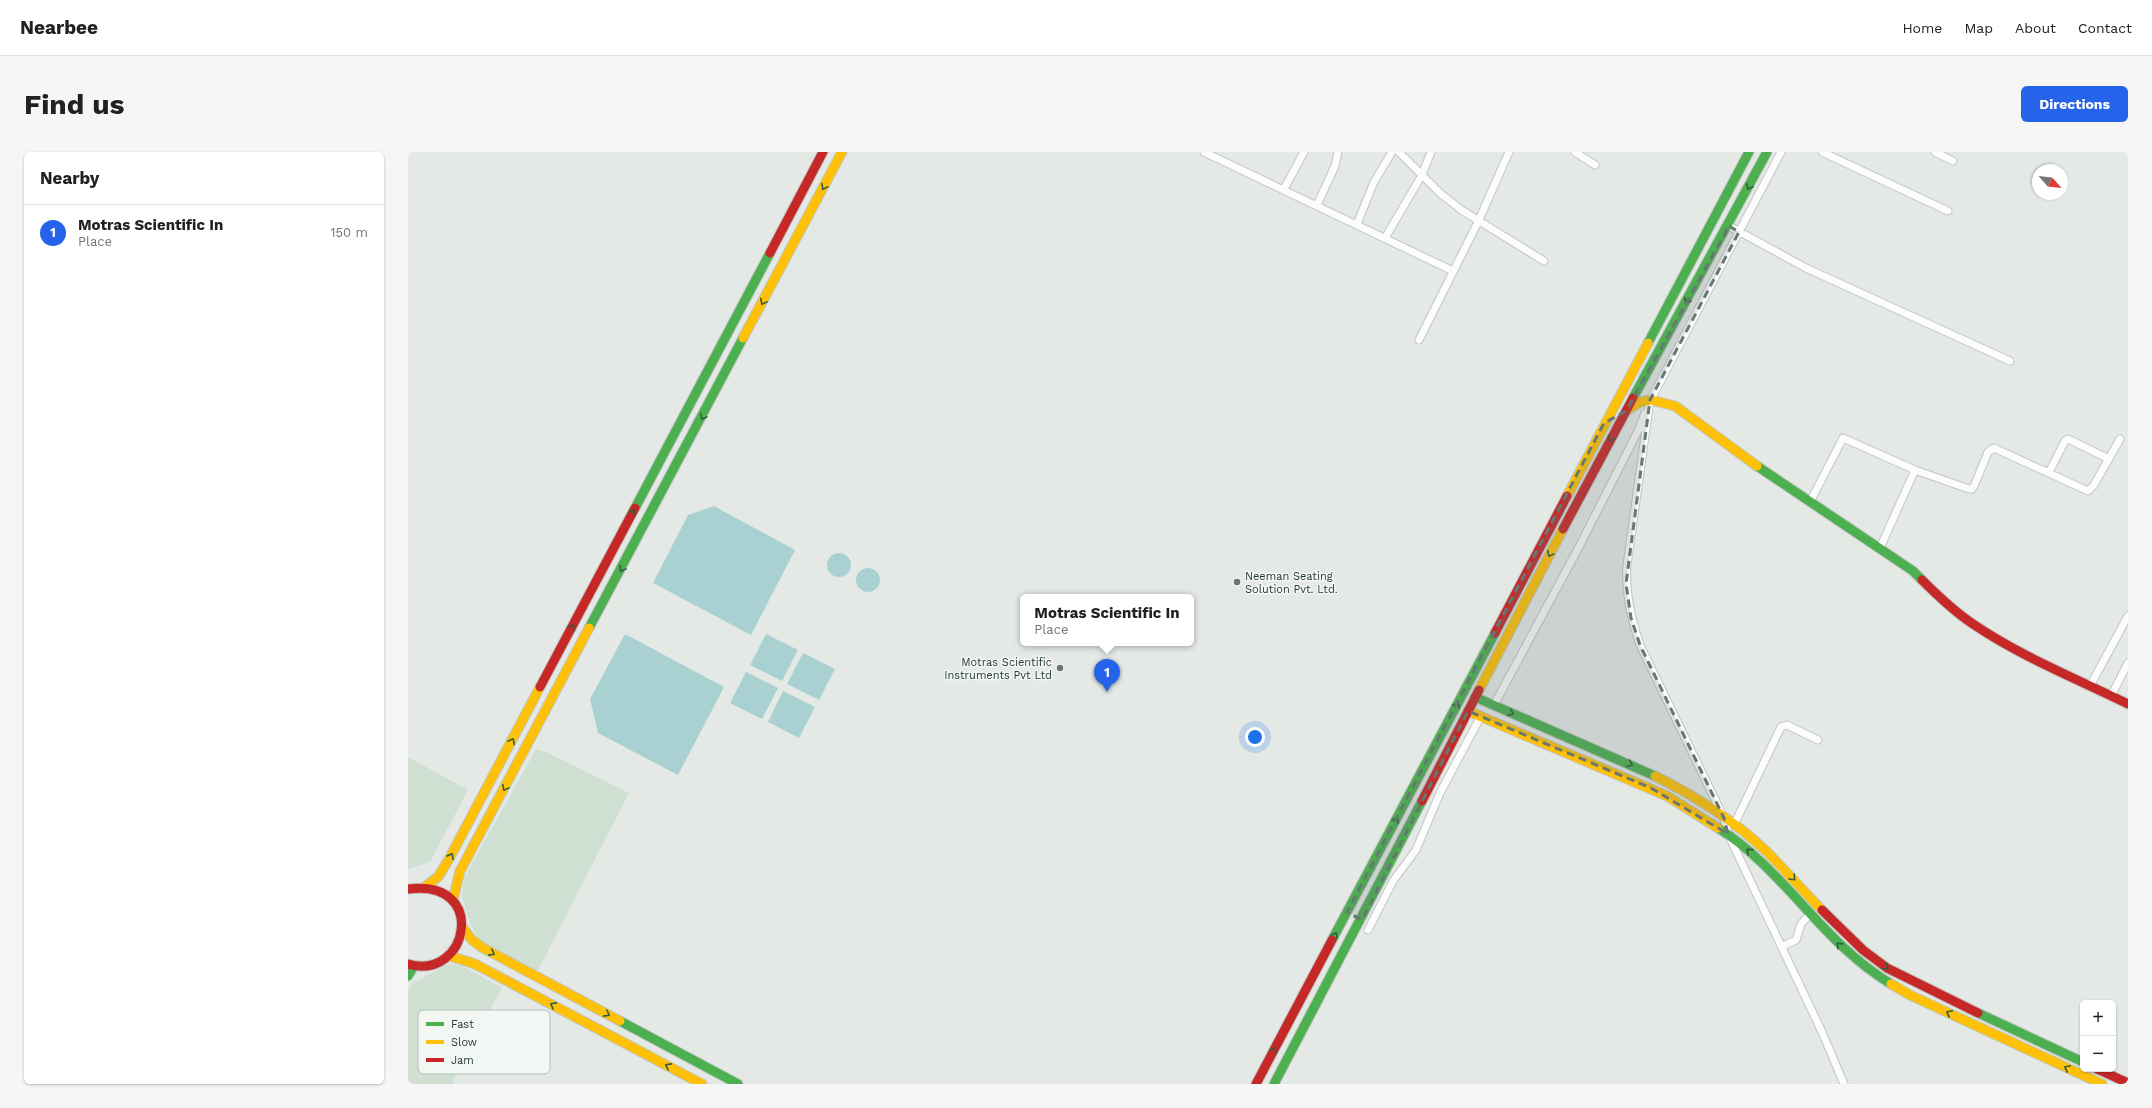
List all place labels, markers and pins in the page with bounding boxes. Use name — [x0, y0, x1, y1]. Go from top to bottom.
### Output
place label: Neeman Seating Solution Pvt. Ltd. — [1245, 570, 1338, 596]
marker: Neeman Seating Solution Pvt. Ltd. — [1232, 577, 1242, 587]
place label: Motras Scientific Instruments Pvt Ltd — [944, 656, 1052, 682]
pin: 1 — [1094, 659, 1120, 692]
marker: Motras Scientific Instruments Pvt Ltd — [1055, 663, 1065, 673]

